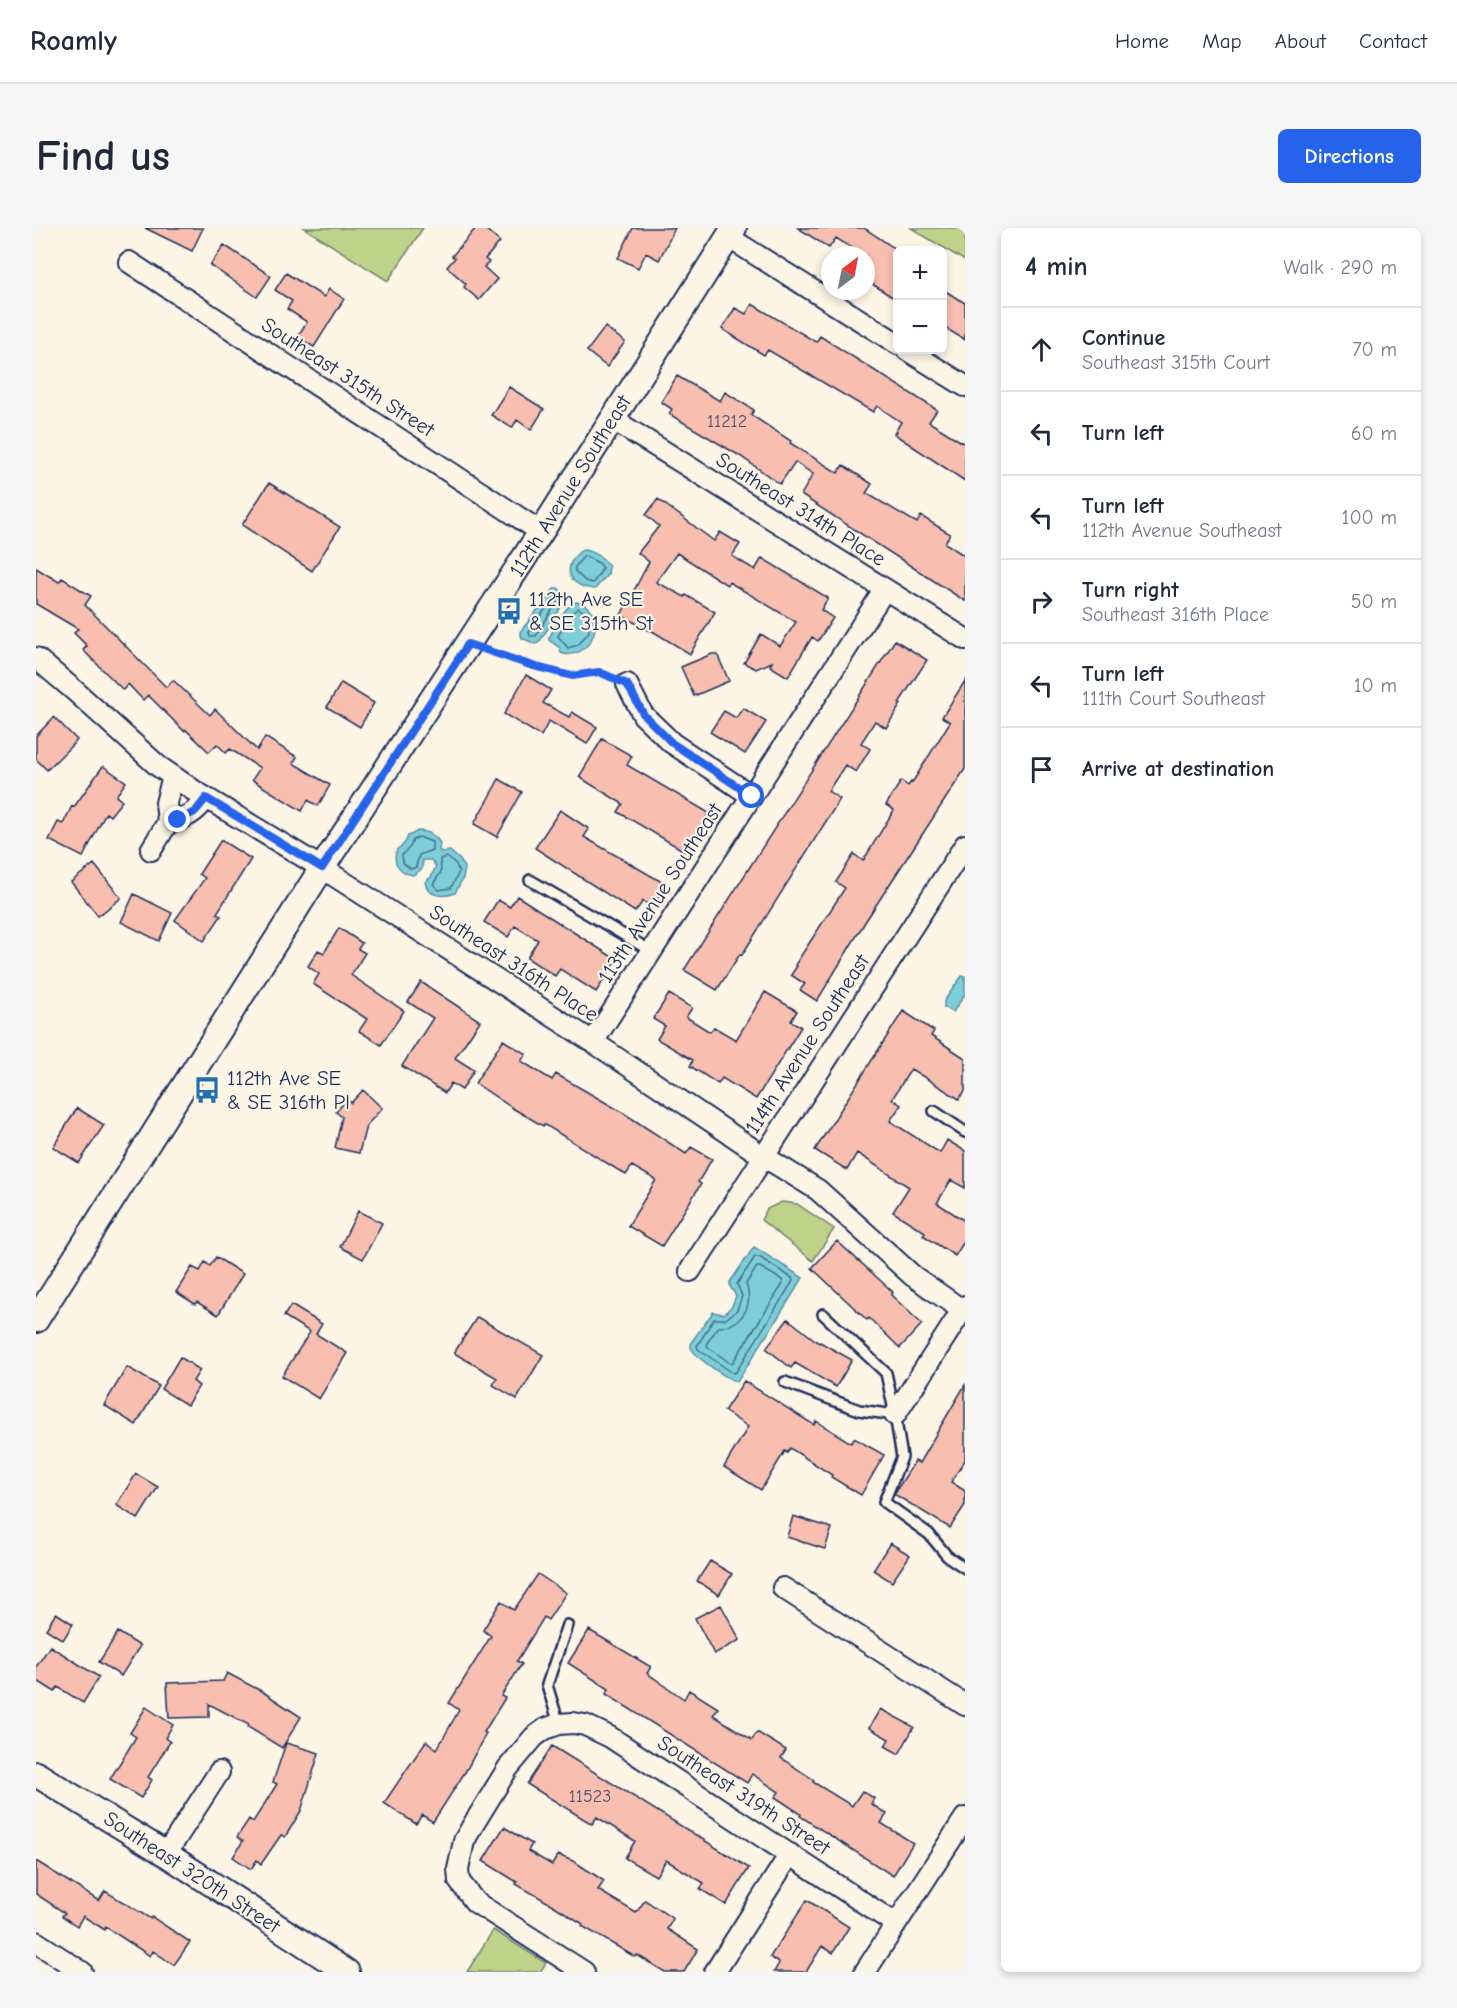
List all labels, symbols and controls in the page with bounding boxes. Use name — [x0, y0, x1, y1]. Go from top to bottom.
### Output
text: Roamly — [30, 25, 117, 57]
text: Home — [1115, 29, 1169, 53]
text: Map — [1202, 29, 1242, 53]
text: About — [1275, 29, 1326, 53]
text: Contact — [1359, 29, 1427, 53]
button: Directions — [1278, 129, 1421, 183]
text: Find us — [36, 132, 170, 181]
north arrow — [821, 246, 875, 300]
map controls — [893, 246, 947, 354]
button: + — [893, 246, 947, 300]
text: 4 min — [1025, 252, 1088, 282]
text: Walk · 290 m — [1283, 256, 1397, 279]
button: − — [893, 300, 947, 354]
street label: Southeast 315th Street — [257, 312, 440, 442]
text: Continue — [1082, 325, 1165, 351]
icon: ahead — [1025, 333, 1058, 366]
text: 70 m — [1352, 338, 1397, 361]
text: Southeast 315th Court — [1082, 351, 1270, 374]
street label: 112th Avenue Southeast — [504, 390, 636, 581]
house number: 11212 — [707, 411, 747, 432]
icon: left — [1025, 417, 1058, 450]
text: Turn left — [1082, 420, 1164, 446]
text: 60 m — [1351, 422, 1397, 445]
street label: Southeast 314th Place — [712, 447, 890, 571]
text: Turn left — [1082, 493, 1164, 519]
icon: left — [1025, 501, 1058, 534]
text: 100 m — [1342, 506, 1397, 529]
text: 112th Avenue Southeast — [1082, 519, 1282, 542]
text: Turn right — [1082, 577, 1179, 603]
icon: right — [1025, 585, 1058, 618]
place label: 112th Ave SE & SE 315th St — [529, 587, 654, 635]
text: 50 m — [1351, 590, 1397, 613]
bus stop icon: 112th Ave SE & SE 315th St — [494, 596, 524, 626]
text: Southeast 316th Place — [1082, 603, 1269, 626]
text: Turn left — [1082, 661, 1164, 687]
icon: left — [1025, 669, 1058, 702]
text: 10 m — [1354, 674, 1397, 697]
text: 111th Court Southeast — [1082, 687, 1265, 710]
icon: arrive — [1025, 753, 1058, 786]
text: Arrive at destination — [1082, 756, 1274, 782]
route start — [738, 782, 764, 808]
street label: 113th Avenue Southeast — [593, 798, 728, 987]
route end — [164, 806, 190, 832]
street label: Southeast 316th Place — [425, 899, 603, 1027]
street label: 114th Avenue Southeast — [740, 949, 874, 1138]
place label: 112th Ave SE & SE 316th Pl — [227, 1066, 350, 1114]
bus stop icon: 112th Ave SE & SE 316th Pl — [192, 1075, 222, 1105]
street label: Southeast 319th Street — [653, 1730, 836, 1860]
house number: 11523 — [569, 1786, 611, 1807]
street label: Southeast 320th Street — [99, 1806, 285, 1938]

